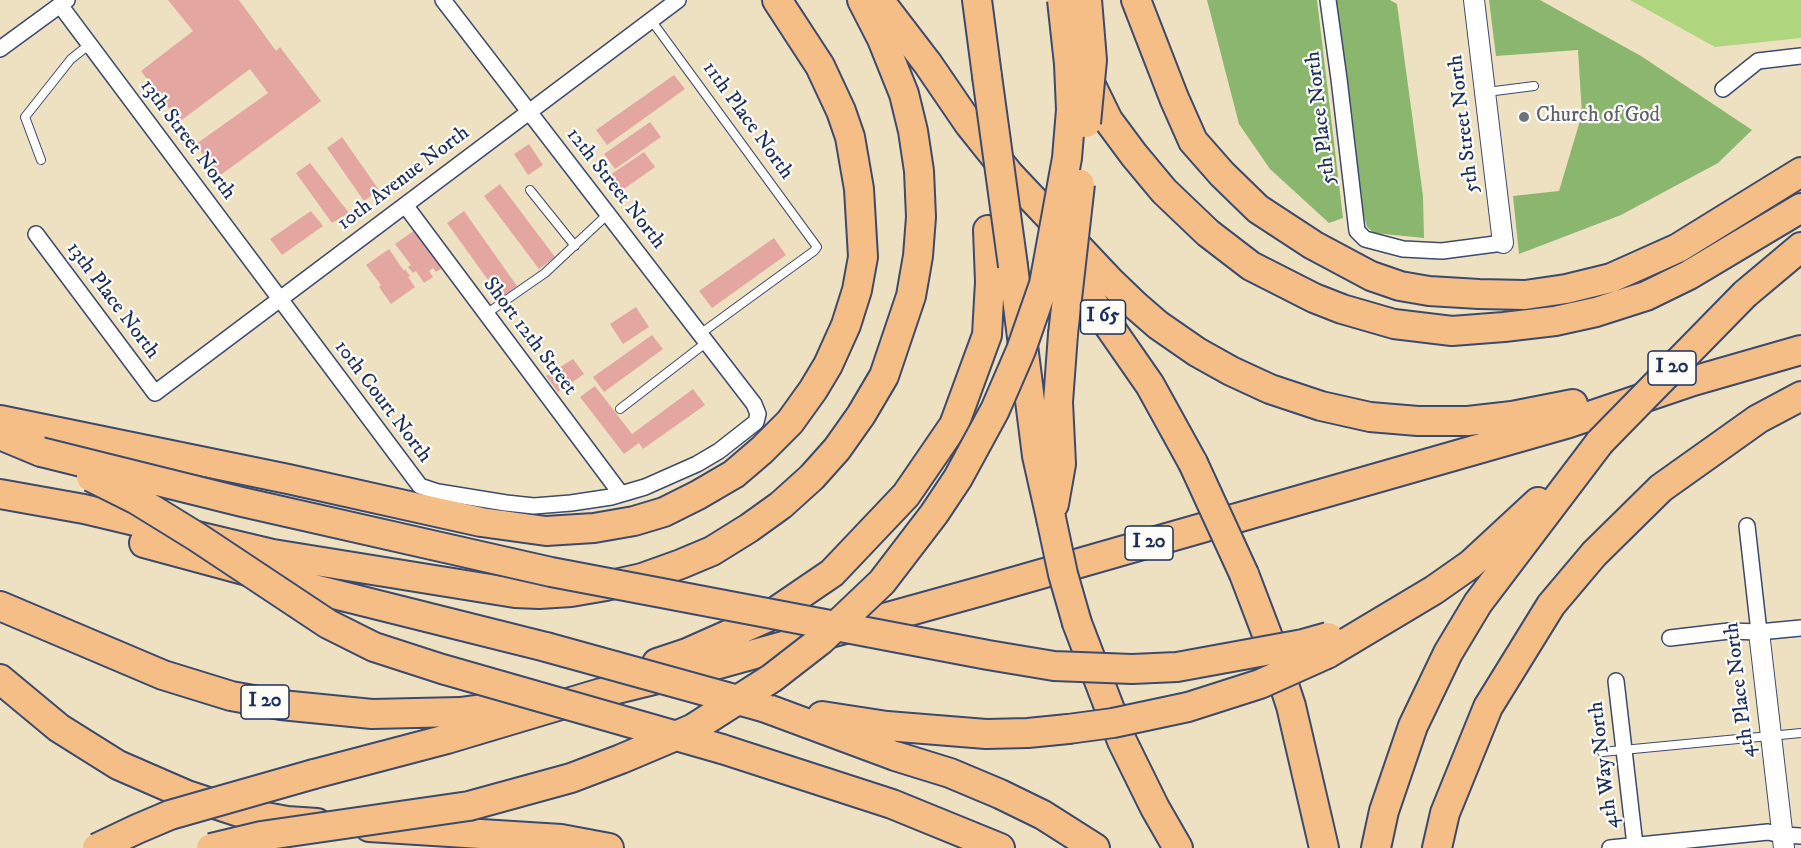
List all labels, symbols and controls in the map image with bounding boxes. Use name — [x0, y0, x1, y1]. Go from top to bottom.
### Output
street label: 5th Place North — [1301, 50, 1343, 186]
street label: 5th Street North — [1444, 53, 1486, 195]
street label: 11th Place North — [696, 57, 798, 185]
street label: 13th Street North — [133, 75, 241, 205]
place label: Church of God — [1536, 104, 1660, 130]
marker: Church of God — [1517, 110, 1531, 124]
street label: 10th Avenue North — [333, 121, 475, 237]
street label: 12th Street North — [560, 123, 670, 255]
street label: 13th Place North — [60, 238, 164, 364]
street label: Short 12th Street — [476, 273, 582, 401]
road number: I 65 — [1080, 300, 1126, 334]
street label: 10th Court North — [328, 336, 436, 468]
road number: I 20 — [1648, 351, 1696, 385]
road number: I 20 — [1125, 526, 1173, 560]
street label: 4th Place North — [1720, 621, 1762, 759]
road number: I 20 — [241, 685, 289, 719]
street label: 4th Way North — [1585, 700, 1625, 830]

